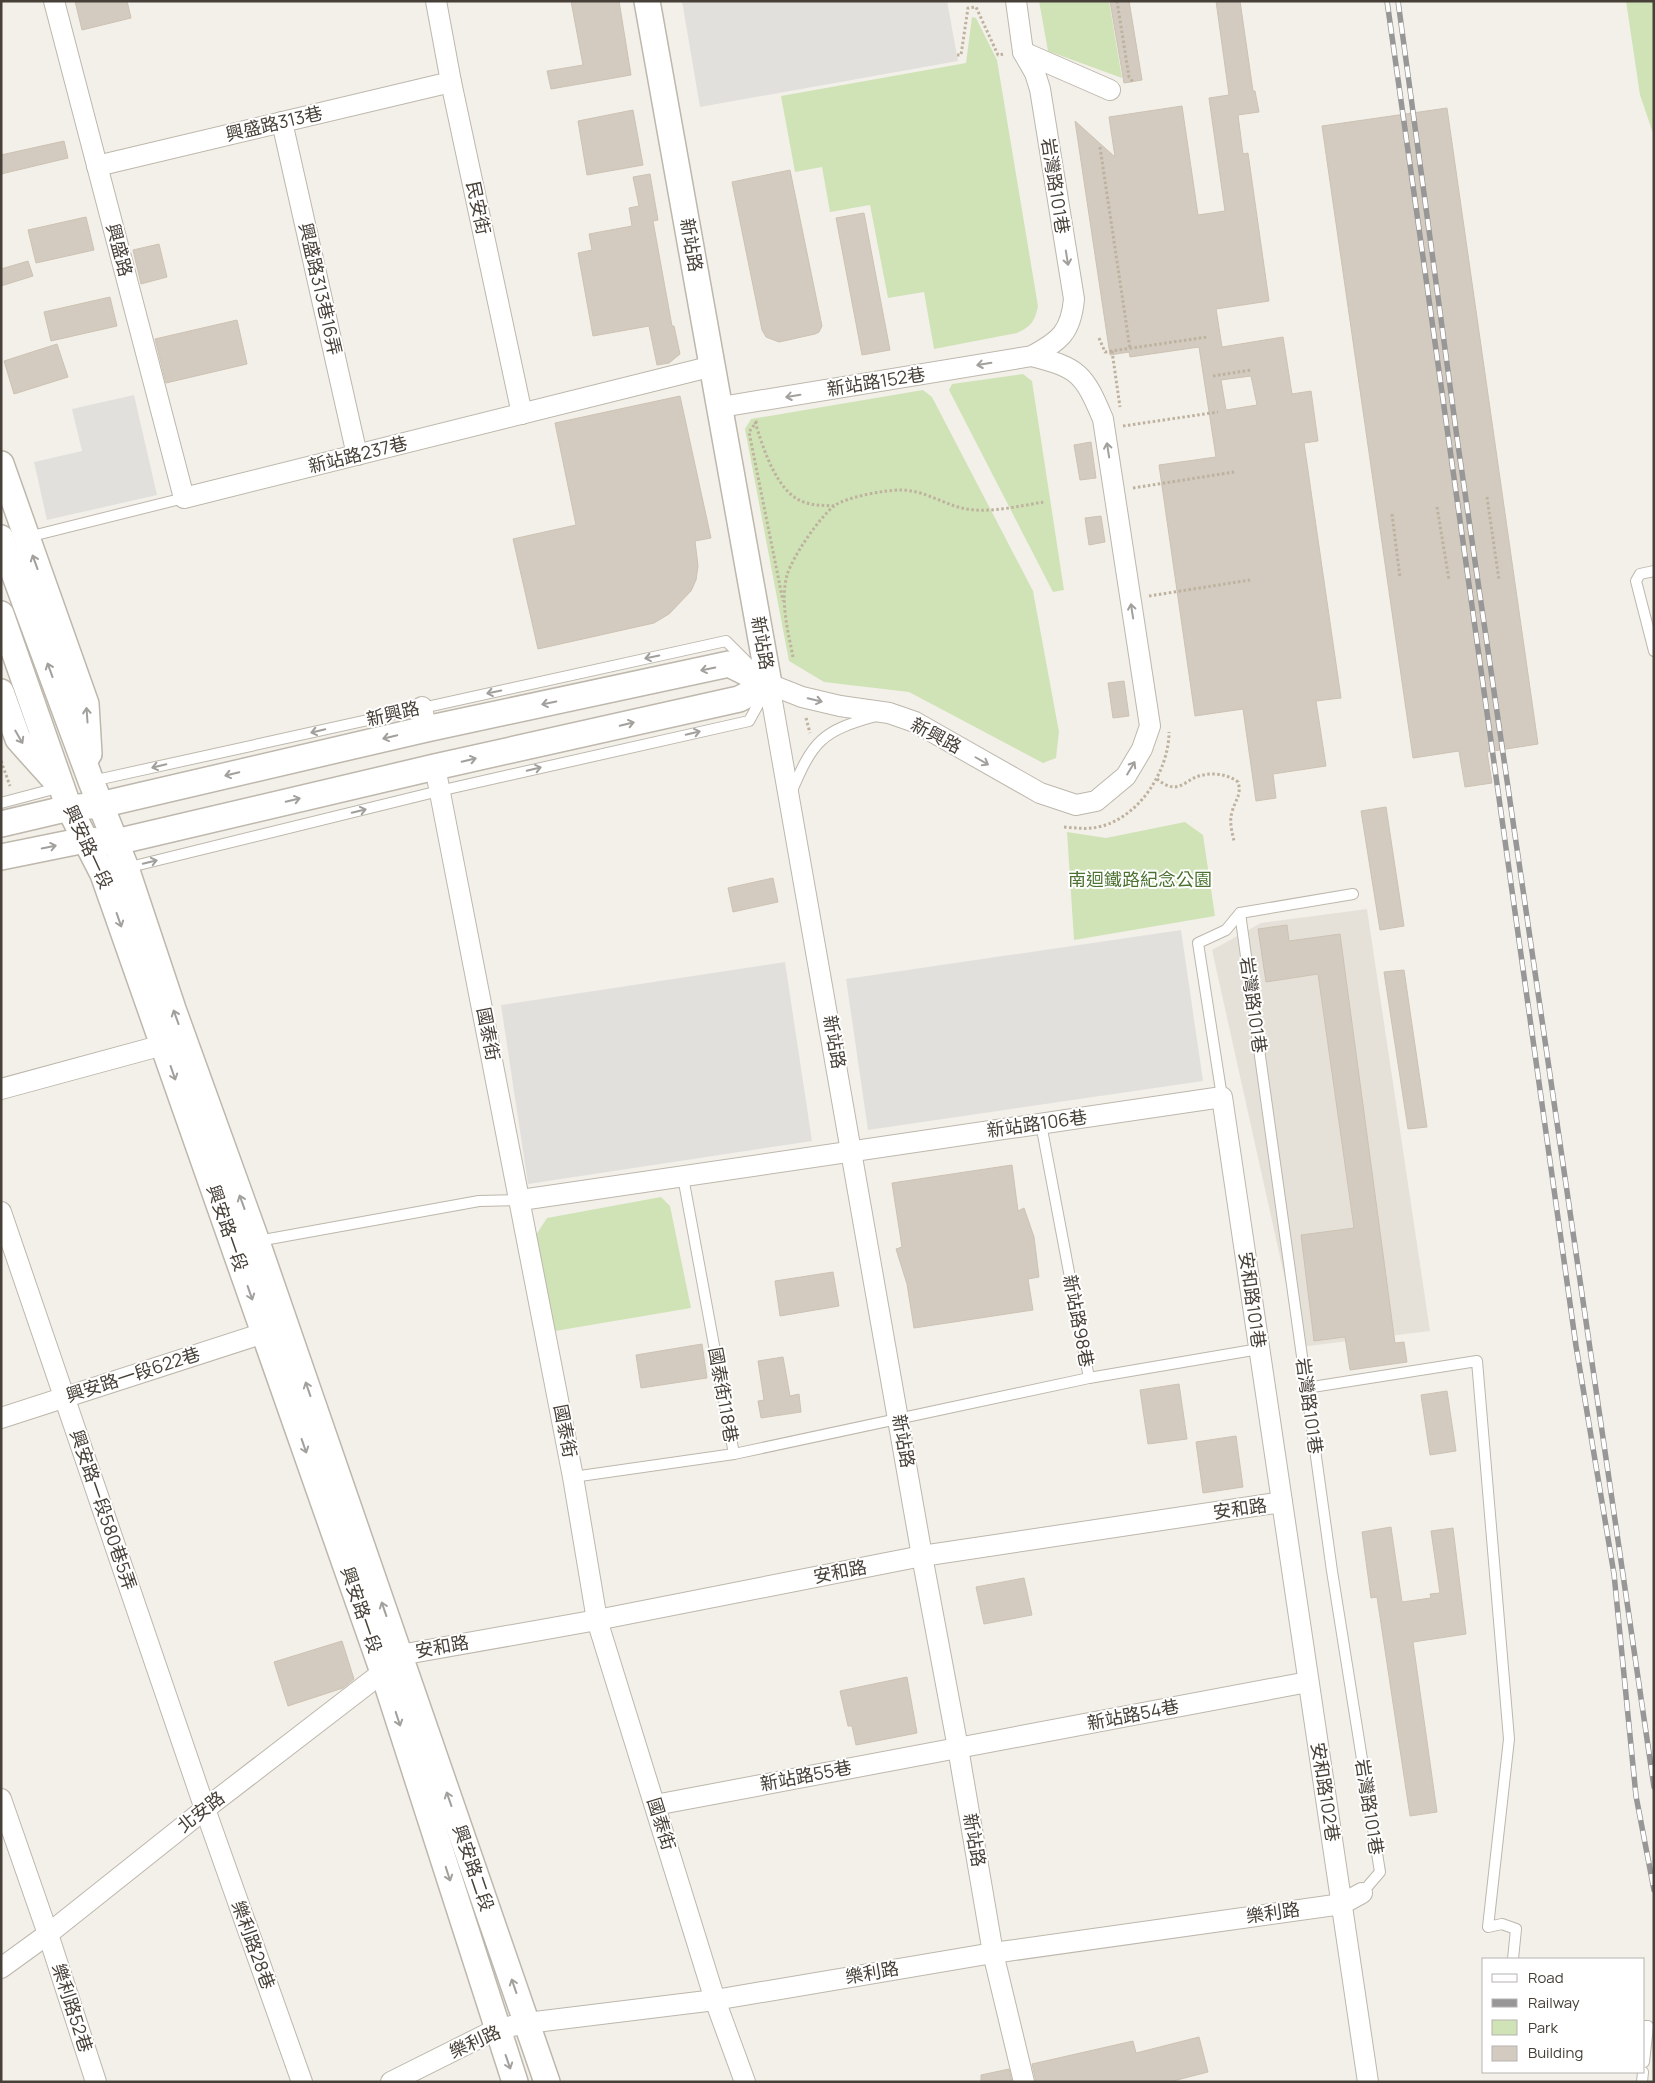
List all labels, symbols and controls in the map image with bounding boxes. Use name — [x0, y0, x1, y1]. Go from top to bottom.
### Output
street label: 興盛路313巷 — [223, 100, 325, 146]
street label: 岩灣路101巷 — [1037, 136, 1075, 236]
street label: 民安街 — [462, 179, 496, 237]
street label: 新站路 — [675, 216, 708, 273]
street label: 興盛路313巷16弄 — [294, 220, 348, 357]
street label: 興盛路 — [101, 221, 139, 279]
one-way arrow — [1062, 249, 1072, 265]
one-way arrow — [976, 360, 992, 370]
street label: 新站路152巷 — [825, 361, 927, 401]
one-way arrow — [785, 391, 801, 401]
street label: 新站路237巷 — [306, 430, 410, 478]
one-way arrow — [1103, 442, 1113, 458]
one-way arrow — [30, 554, 39, 570]
one-way arrow — [1127, 603, 1137, 619]
street label: 新站路 — [746, 614, 779, 671]
one-way arrow — [645, 653, 661, 662]
one-way arrow — [45, 663, 54, 678]
one-way arrow — [700, 665, 716, 674]
one-way arrow — [486, 687, 502, 697]
street label: 新興路 — [364, 695, 422, 731]
one-way arrow — [807, 696, 823, 705]
one-way arrow — [541, 699, 557, 708]
one-way arrow — [82, 708, 91, 724]
street label: 新興路 — [907, 712, 966, 758]
one-way arrow — [619, 719, 635, 728]
one-way arrow — [310, 726, 326, 736]
one-way arrow — [684, 728, 700, 737]
one-way arrow — [15, 729, 25, 743]
one-way arrow — [383, 733, 399, 742]
one-way arrow — [460, 755, 476, 764]
one-way arrow — [974, 757, 989, 766]
one-way arrow — [1126, 761, 1136, 775]
one-way arrow — [152, 762, 168, 771]
one-way arrow — [526, 764, 542, 773]
one-way arrow — [224, 770, 240, 779]
one-way arrow — [285, 795, 301, 804]
street label: 興安路一段 — [59, 801, 119, 892]
one-way arrow — [351, 805, 367, 815]
one-way arrow — [41, 842, 57, 852]
one-way arrow — [142, 857, 158, 866]
park label: 南迴鐵路紀念公園 — [1068, 867, 1212, 891]
one-way arrow — [115, 912, 124, 927]
street label: 岩灣路101巷 — [1235, 955, 1273, 1055]
street label: 國泰街 — [472, 1005, 506, 1063]
one-way arrow — [170, 1009, 180, 1025]
street label: 新站路 — [818, 1013, 851, 1070]
one-way arrow — [169, 1065, 178, 1081]
street label: 新站路106巷 — [985, 1104, 1089, 1142]
street label: 興安路一段 — [202, 1181, 254, 1274]
one-way arrow — [237, 1195, 247, 1211]
street label: 安和路101巷 — [1234, 1250, 1272, 1350]
street label: 新站路98巷 — [1058, 1273, 1100, 1369]
one-way arrow — [246, 1285, 255, 1300]
street label: 興安路一段622巷 — [63, 1341, 203, 1407]
street label: 國泰街118巷 — [704, 1345, 744, 1444]
street label: 岩灣路101巷 — [1291, 1356, 1329, 1456]
one-way arrow — [303, 1382, 312, 1397]
street label: 國泰街 — [549, 1402, 583, 1460]
street label: 新站路 — [887, 1412, 920, 1469]
street label: 興安路一段580巷5弄 — [65, 1426, 143, 1593]
one-way arrow — [300, 1438, 309, 1453]
street label: 安和路 — [1211, 1492, 1268, 1524]
street label: 安和路 — [811, 1554, 869, 1588]
street label: 興安路一段 — [336, 1563, 388, 1656]
one-way arrow — [379, 1601, 388, 1617]
street label: 安和路 — [413, 1630, 470, 1663]
street label: 新站路54巷 — [1085, 1693, 1181, 1735]
one-way arrow — [394, 1710, 404, 1726]
street label: 安和路102巷 — [1306, 1740, 1346, 1843]
street label: 新站路55巷 — [758, 1754, 854, 1796]
street label: 岩灣路101巷 — [1351, 1757, 1389, 1857]
street label: 北安路 — [172, 1785, 229, 1837]
one-way arrow — [444, 1792, 453, 1808]
street label: 國泰街 — [643, 1794, 681, 1853]
street label: 新站路 — [958, 1811, 991, 1868]
street label: 興安路二段 — [448, 1821, 500, 1914]
one-way arrow — [443, 1865, 453, 1881]
street label: 樂利路 — [1244, 1896, 1301, 1928]
street label: 樂利路28巷 — [227, 1897, 281, 1992]
street label: 樂利路 — [843, 1956, 900, 1989]
legend — [1482, 1958, 1645, 2073]
street label: 樂利路52巷 — [47, 1960, 99, 2055]
text: Road — [1528, 1967, 1564, 1988]
one-way arrow — [509, 1979, 518, 1994]
text: Railway — [1528, 1992, 1580, 2013]
text: Park — [1528, 2017, 1558, 2038]
street label: 樂利路 — [445, 2019, 504, 2063]
text: Building — [1528, 2042, 1583, 2063]
one-way arrow — [504, 2053, 513, 2069]

